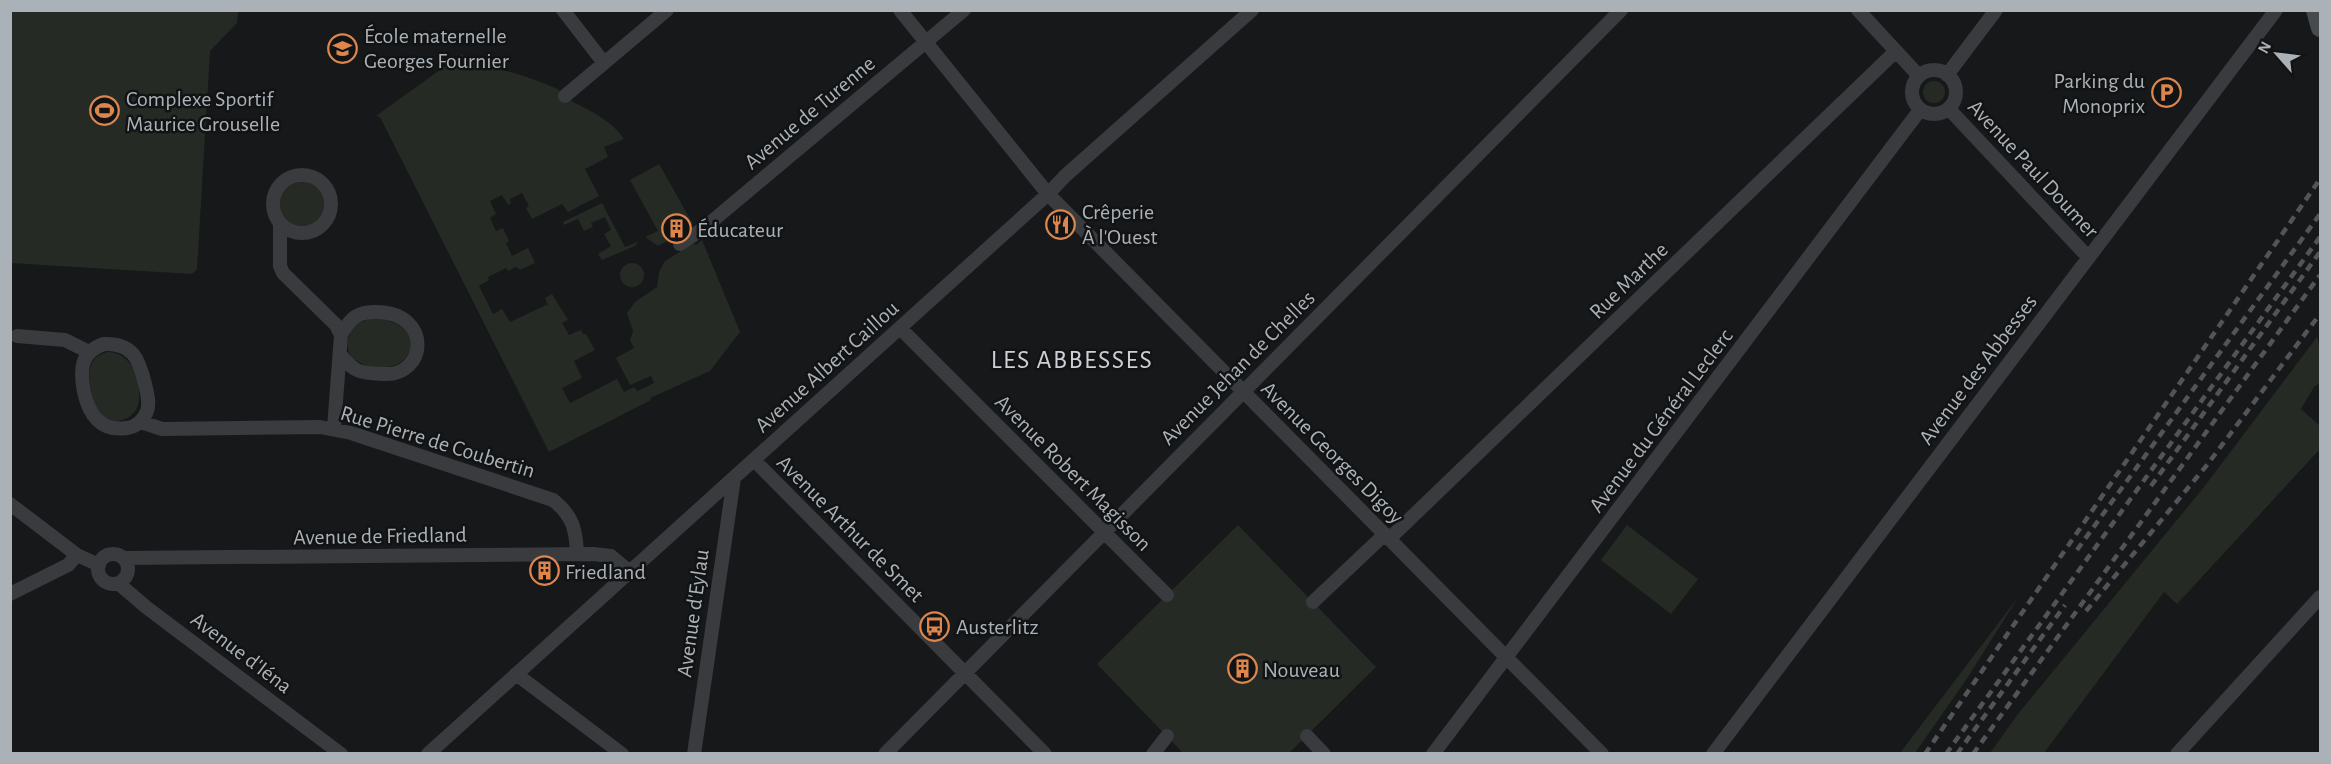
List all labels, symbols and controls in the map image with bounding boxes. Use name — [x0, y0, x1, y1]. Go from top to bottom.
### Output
place label: École maternelle Georges Fournier — [364, 24, 509, 72]
north arrow — [2247, 24, 2307, 84]
school or university icon: École maternelle Georges Fournier — [327, 32, 359, 64]
text: N — [2255, 39, 2274, 56]
street label: Avenue de Turenne — [740, 52, 879, 174]
place label: Parking du Monoprix — [2053, 70, 2145, 117]
parking icon: Parking du Monoprix — [2150, 77, 2182, 109]
place label: Complexe Sportif Maurice Grouselle — [126, 88, 280, 135]
sports icon: Complexe Sportif Maurice Grouselle — [89, 95, 121, 127]
street label: Avenue Paul Doumer — [1964, 95, 2103, 242]
place label: Crêperie À l'Ouest — [1082, 201, 1158, 248]
restaurant icon: Crêperie À l'Ouest — [1045, 208, 1077, 240]
building icon: Éducateur — [660, 213, 692, 245]
place label: Éducateur — [697, 218, 783, 241]
street label: Rue Marthe — [1585, 238, 1672, 323]
street label: Avenue Jehan de Chelles — [1156, 286, 1319, 449]
street label: Avenue des Abbesses — [1915, 291, 2041, 449]
street label: Avenue Albert Caillou — [751, 297, 903, 437]
street label: Avenue du Général Leclerc — [1585, 324, 1737, 516]
district label: LES ABBESSES — [991, 347, 1153, 373]
street label: Avenue Georges Digoy — [1257, 377, 1408, 528]
street label: Avenue Robert Magisson — [991, 390, 1156, 555]
street label: Rue Pierre de Coubertin — [338, 402, 538, 482]
street label: Avenue Arthur de Smet — [773, 451, 928, 606]
street label: Avenue de Friedland — [293, 523, 467, 549]
street label: Avenue d'Eylau — [673, 548, 713, 679]
building icon: Friedland — [528, 555, 560, 587]
place label: Friedland — [565, 561, 646, 583]
street label: Avenue d'Iéna — [187, 608, 296, 698]
bus stop icon: Austerlitz — [919, 610, 951, 642]
place label: Austerlitz — [956, 616, 1038, 638]
building icon: Nouveau — [1226, 653, 1258, 685]
place label: Nouveau — [1263, 659, 1340, 681]

